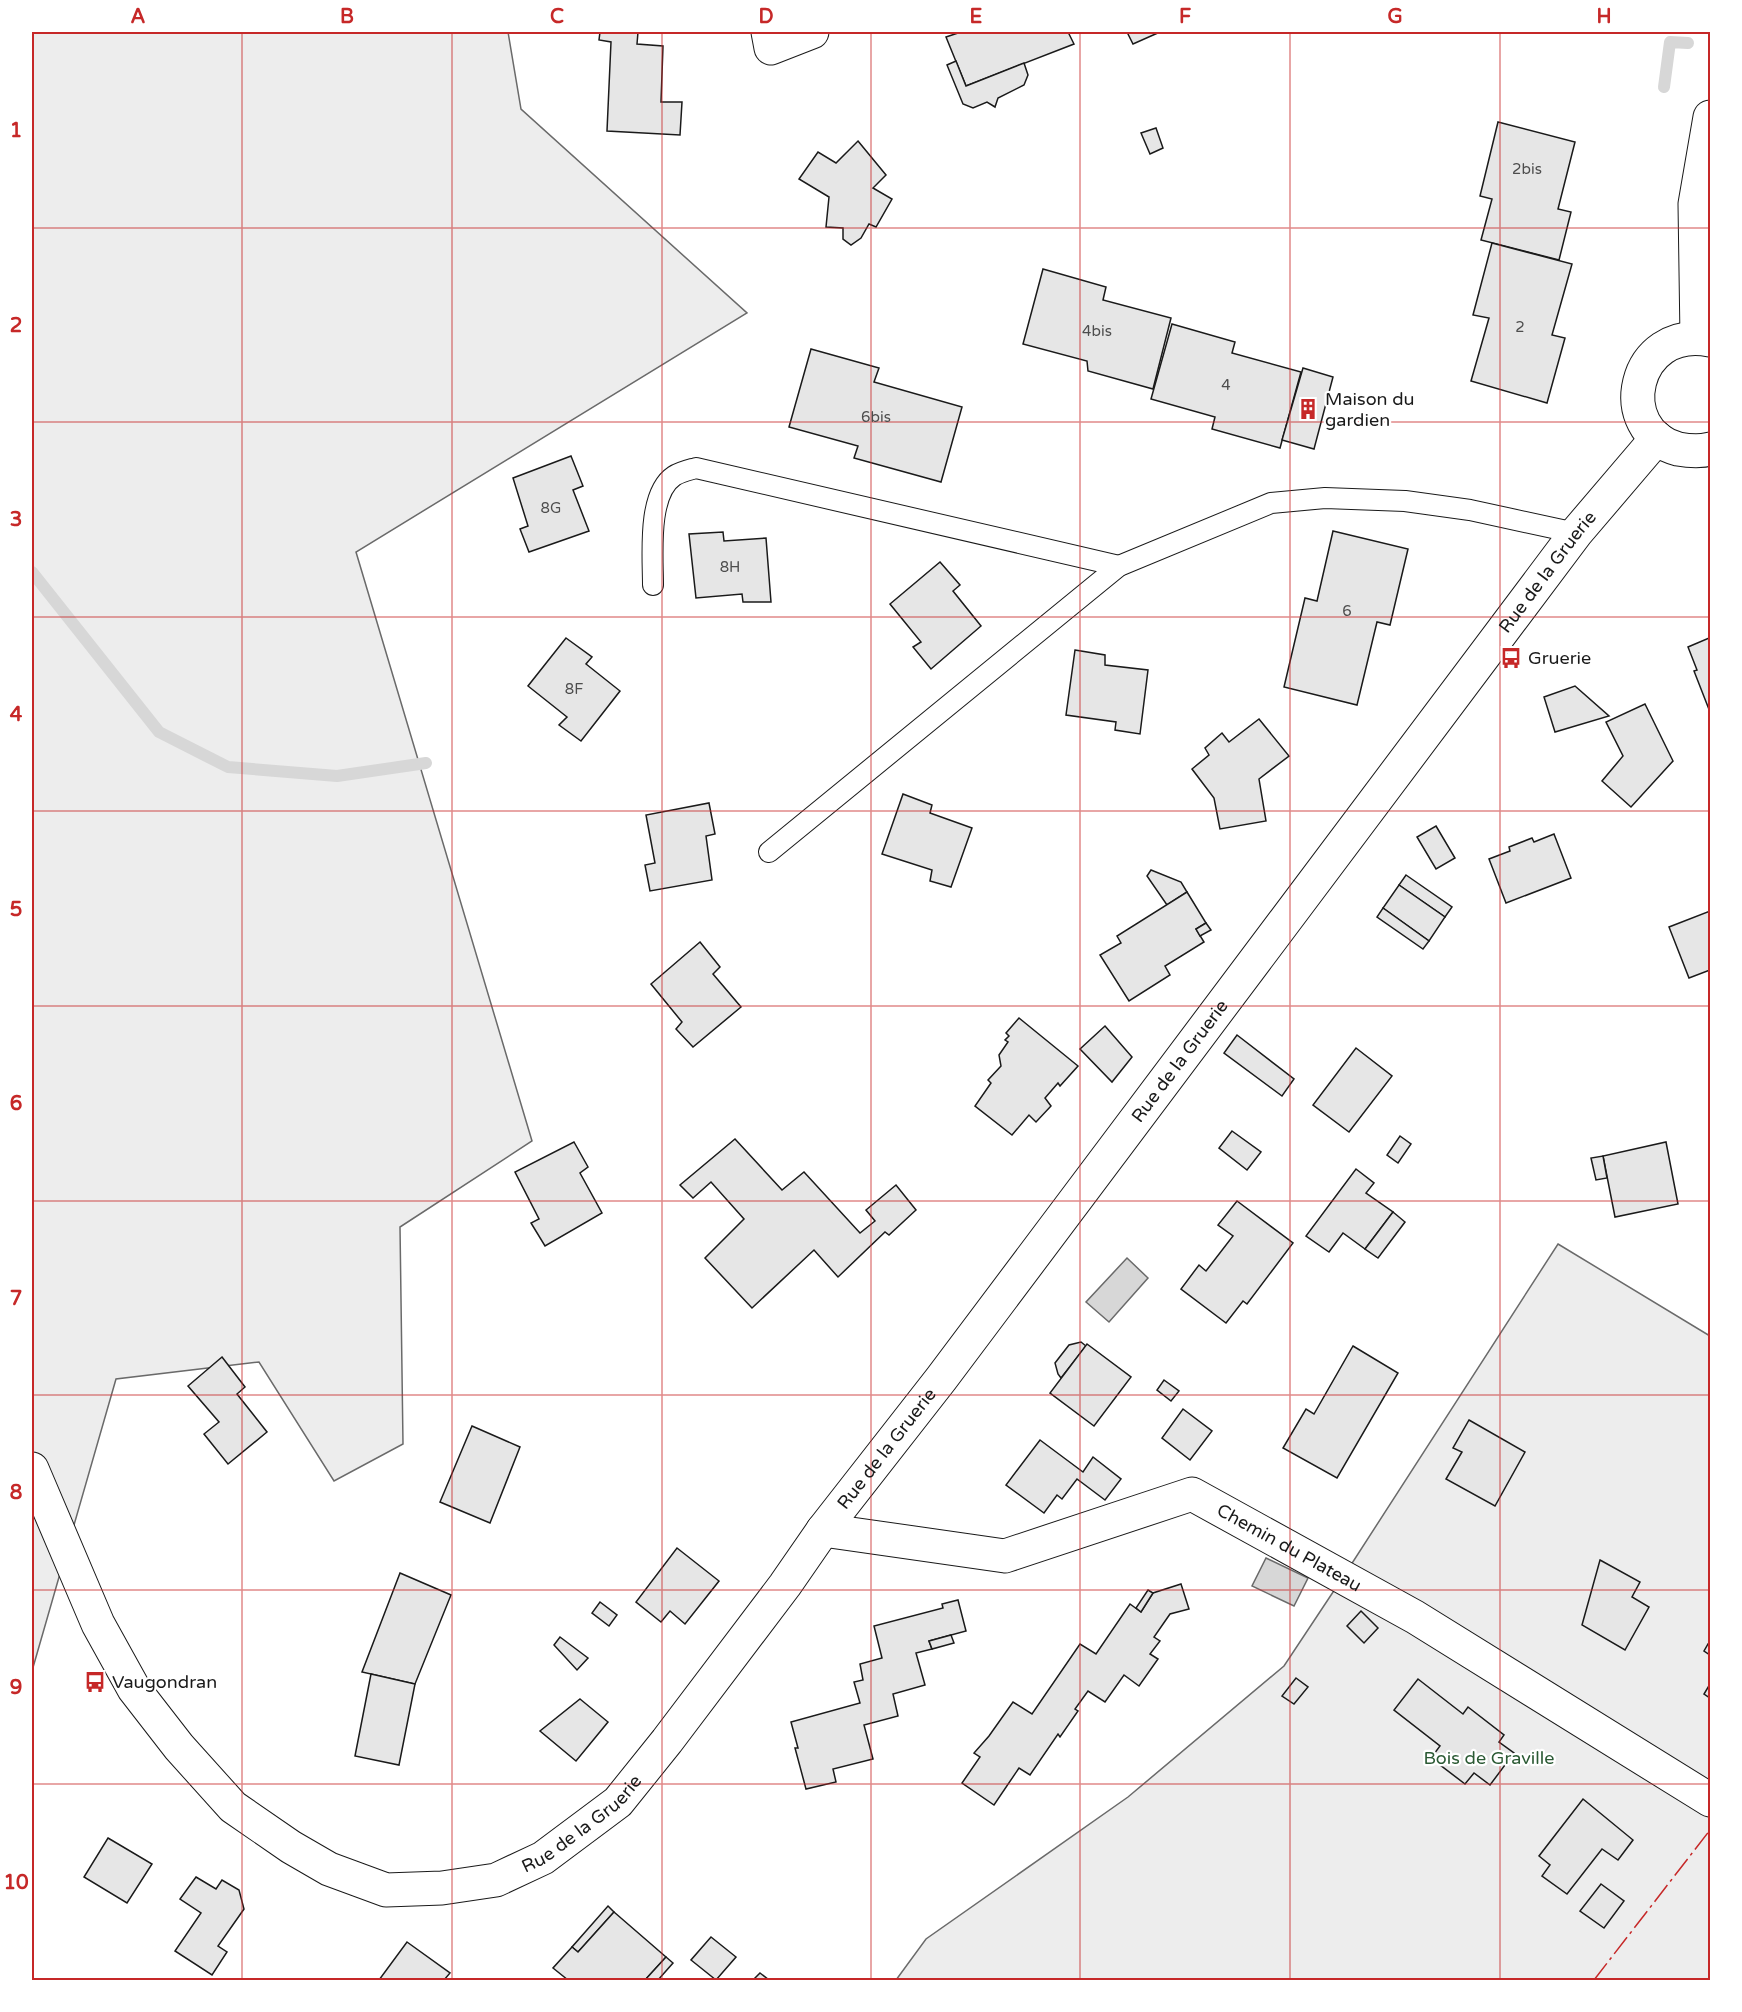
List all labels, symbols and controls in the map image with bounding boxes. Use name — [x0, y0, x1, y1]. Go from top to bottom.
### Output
text: A — [131, 5, 146, 29]
text: B — [340, 5, 354, 29]
text: C — [550, 5, 564, 29]
text: D — [758, 5, 774, 29]
text: E — [970, 5, 983, 29]
text: F — [1179, 5, 1191, 29]
text: G — [1387, 5, 1403, 29]
text: H — [1596, 5, 1612, 29]
text: 1 — [10, 119, 22, 143]
house number: 2bis — [1512, 160, 1542, 178]
text: 2 — [10, 314, 22, 338]
house number: 2 — [1515, 318, 1525, 336]
house number: 4bis — [1082, 322, 1112, 340]
house number: 4 — [1221, 376, 1231, 394]
place label: Maison du gardien — [1325, 388, 1415, 431]
building icon: Maison du gardien — [1296, 397, 1320, 421]
house number: 6bis — [861, 408, 891, 426]
house number: 8G — [541, 499, 561, 517]
street label: Rue de la Gruerie — [1494, 506, 1601, 637]
text: 3 — [10, 508, 22, 532]
house number: 8H — [720, 558, 740, 576]
house number: 6 — [1342, 602, 1352, 620]
bus stop icon: Gruerie — [1499, 646, 1523, 670]
place label: Gruerie — [1528, 647, 1591, 669]
house number: 8F — [565, 680, 583, 698]
text: 4 — [10, 703, 23, 727]
text: 5 — [10, 898, 22, 922]
street label: Rue de la Gruerie — [1127, 995, 1233, 1127]
text: 6 — [10, 1092, 22, 1116]
text: 7 — [10, 1287, 22, 1311]
street label: Rue de la Gruerie — [832, 1384, 941, 1514]
text: 8 — [10, 1481, 22, 1505]
street label: Chemin du Plateau — [1213, 1499, 1365, 1596]
bus stop icon: Vaugondran — [83, 1670, 107, 1694]
place label: Vaugondran — [112, 1671, 217, 1693]
text: 9 — [10, 1676, 22, 1700]
park label: Bois de Graville — [1423, 1747, 1555, 1769]
street label: Rue de la Gruerie — [518, 1770, 646, 1877]
text: 10 — [3, 1871, 29, 1895]

